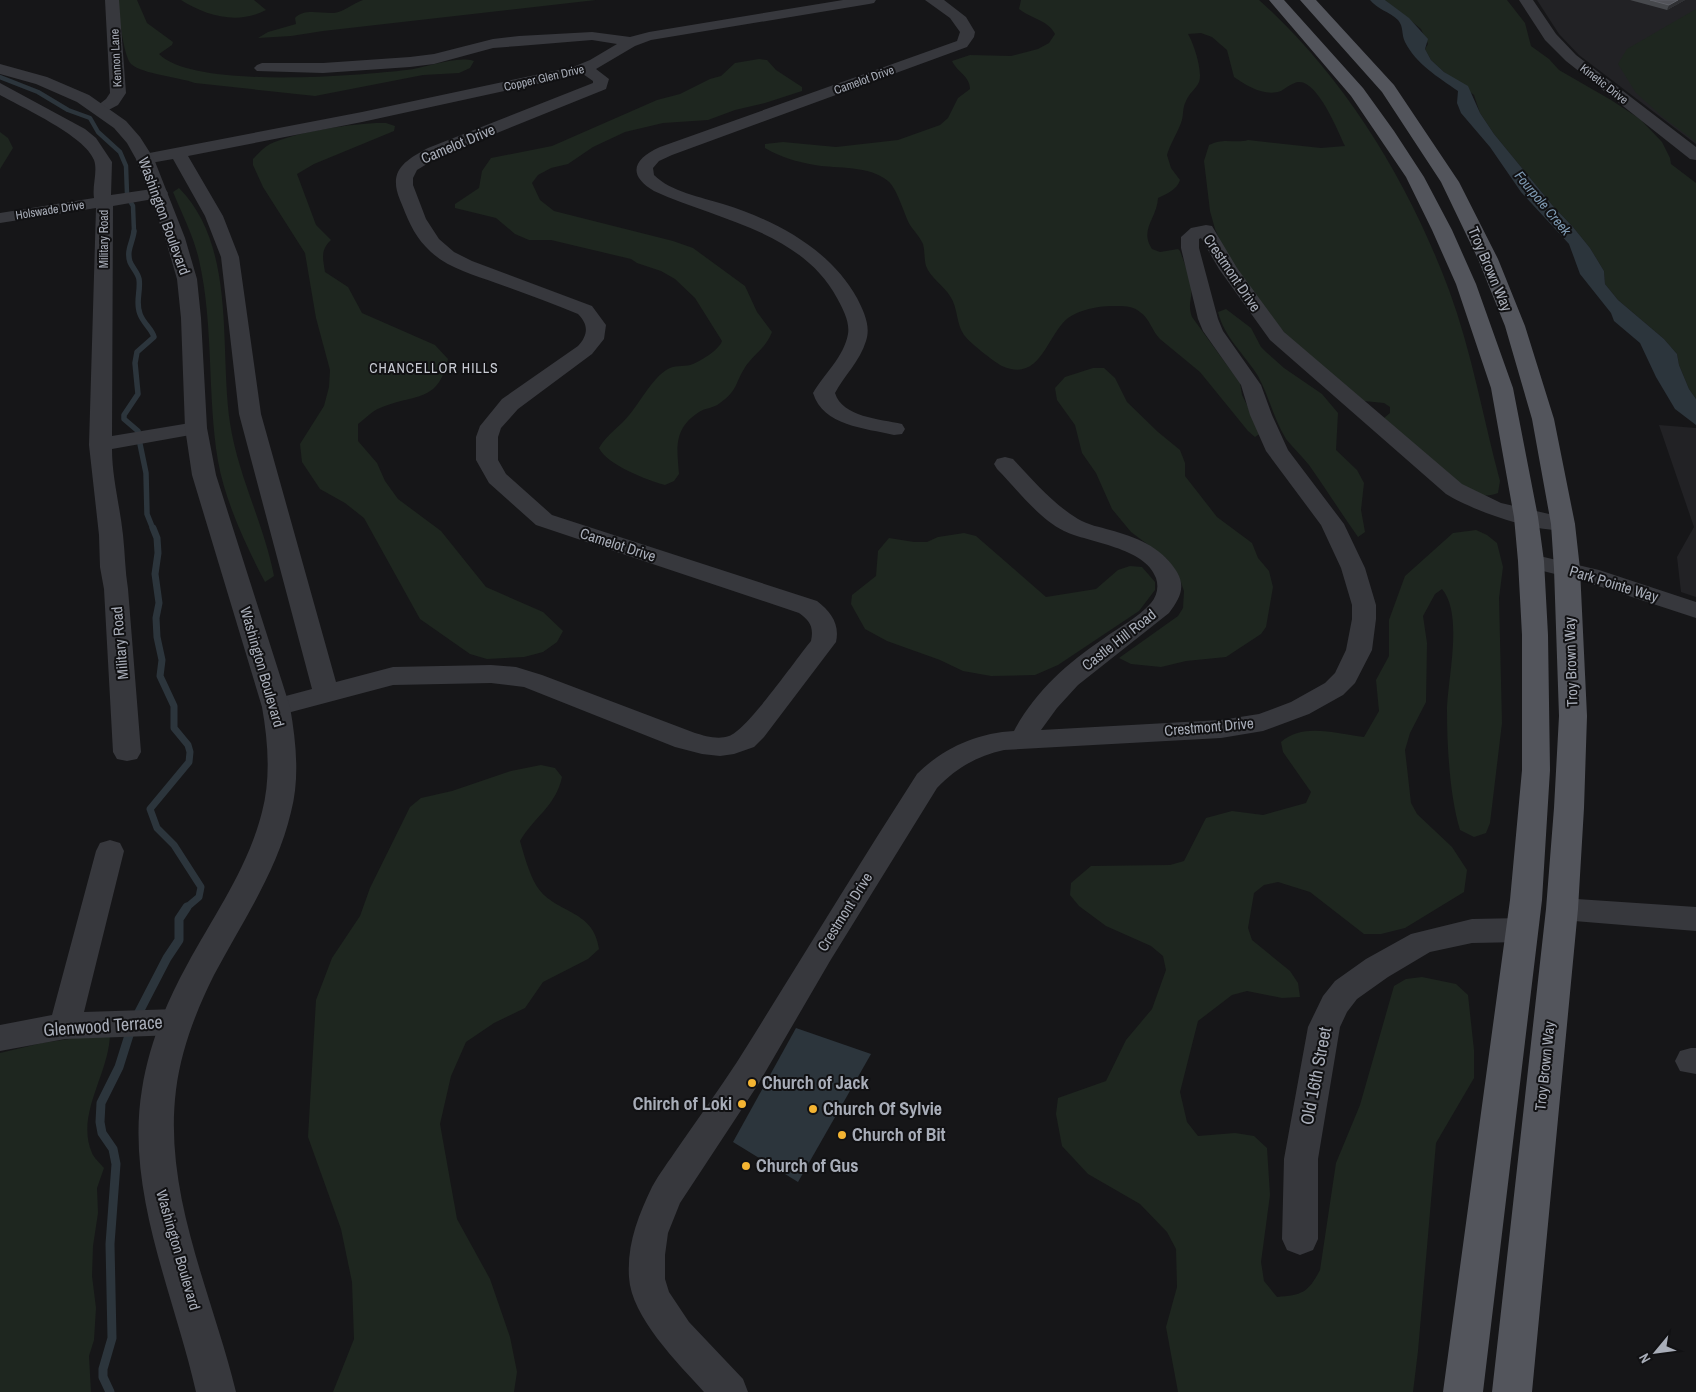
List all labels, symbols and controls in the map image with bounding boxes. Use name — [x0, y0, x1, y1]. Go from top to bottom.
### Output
street label: Kennon Lane — [106, 28, 126, 88]
street label: Kinetic Drive — [1577, 60, 1631, 108]
street label: Copper Glen Drive — [502, 61, 586, 95]
street label: Camelot Drive — [832, 62, 896, 98]
street label: Camelot Drive — [418, 118, 498, 169]
street label: Washington Boulevard — [133, 154, 196, 278]
water label: Fourpole Creek — [1511, 167, 1576, 240]
street label: Holswade Drive — [14, 197, 86, 223]
street label: Military Road — [96, 210, 112, 268]
street label: Troy Brown Way — [1463, 223, 1518, 315]
street label: Crestmont Drive — [1199, 230, 1266, 316]
district label: CHANCELLOR HILLS — [369, 359, 499, 377]
street label: Camelot Drive — [578, 522, 659, 567]
street label: Park Pointe Way — [1567, 560, 1662, 607]
street label: Washington Boulevard — [235, 604, 290, 729]
street label: Castle Hill Road — [1077, 604, 1160, 675]
street label: Military Road — [106, 606, 133, 680]
street label: Troy Brown Way — [1558, 616, 1583, 707]
street label: Crestmont Drive — [1163, 712, 1255, 741]
street label: Crestmont Drive — [812, 868, 877, 955]
street label: Glenwood Terrace — [42, 1009, 163, 1042]
street label: Troy Brown Way — [1529, 1019, 1560, 1112]
street label: Old 16th Street — [1294, 1025, 1337, 1127]
place label: Church of Jack — [762, 1070, 869, 1095]
marker: Church of Jack — [746, 1077, 758, 1089]
place label: Chirch of Loki — [633, 1091, 732, 1116]
place label: Church Of Sylvie — [823, 1096, 942, 1121]
marker: Chirch of Loki — [736, 1098, 748, 1110]
marker: Church Of Sylvie — [807, 1103, 819, 1115]
place label: Church of Bit — [852, 1122, 946, 1147]
marker: Church of Bit — [836, 1129, 848, 1141]
place label: Church of Gus — [756, 1153, 859, 1178]
marker: Church of Gus — [740, 1160, 752, 1172]
street label: Washington Boulevard — [151, 1187, 206, 1312]
north arrow — [1631, 1327, 1681, 1377]
text: N — [1635, 1350, 1655, 1366]

